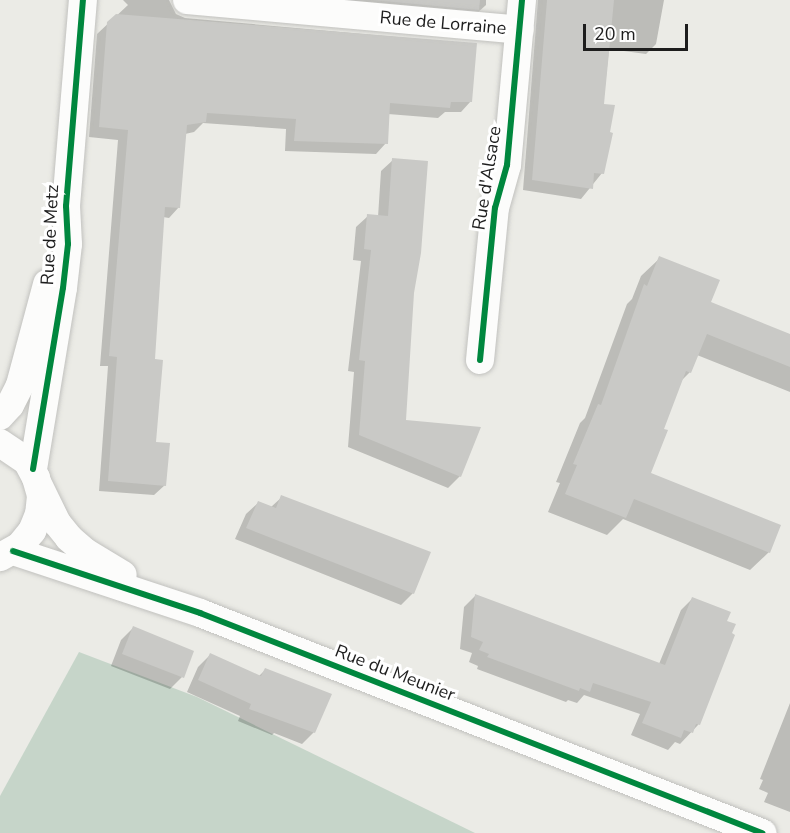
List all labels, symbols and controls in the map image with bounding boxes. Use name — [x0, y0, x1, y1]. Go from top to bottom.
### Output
street label: Rue de Lorraine — [379, 7, 507, 39]
scale bar — [586, 12, 691, 50]
text: 20 m — [594, 22, 636, 46]
street label: Rue d'Alsace — [468, 124, 506, 232]
street label: Rue de Metz — [37, 184, 63, 286]
street label: Rue du Meunier — [332, 640, 458, 706]

